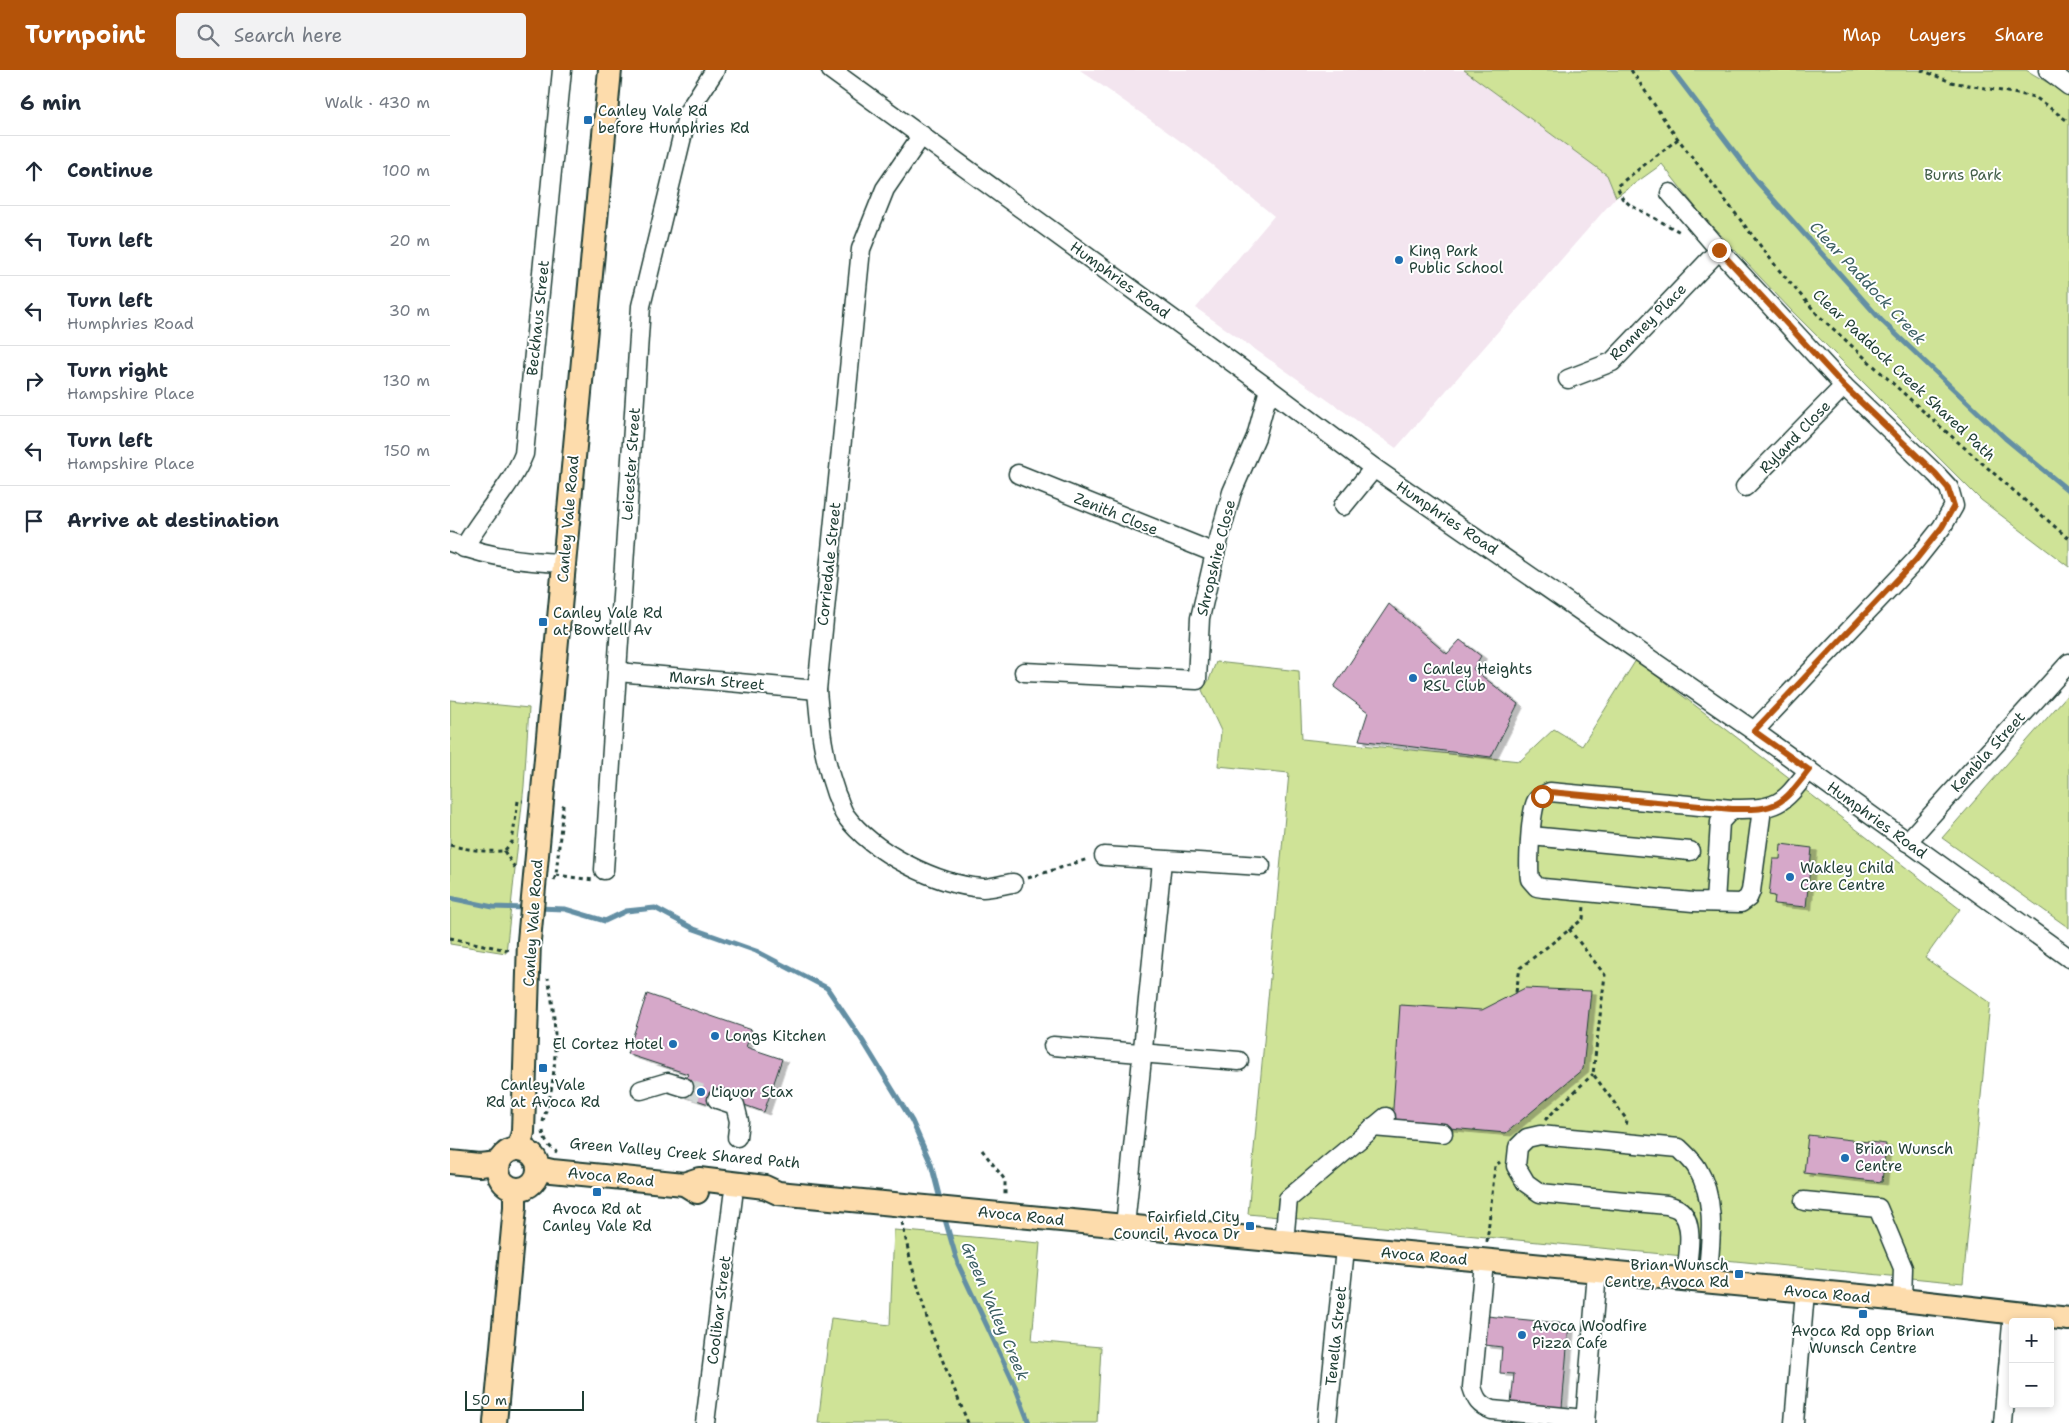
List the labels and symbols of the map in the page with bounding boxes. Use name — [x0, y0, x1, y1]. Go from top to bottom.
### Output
place label: Canley Vale Rd before Humphries Rd — [598, 101, 750, 138]
marker: Canley Vale Rd before Humphries Rd — [582, 114, 594, 126]
park label: Burns Park — [1924, 165, 2002, 185]
water label: Clear Paddock Creek — [1805, 217, 1931, 349]
street label: Humphries Road — [1066, 237, 1174, 323]
route end — [1708, 239, 1731, 262]
place label: King Park Public School — [1409, 241, 1504, 278]
marker: King Park Public School — [1393, 254, 1405, 266]
street label: Beckhaus Street — [522, 259, 554, 377]
street label: Romney Place — [1605, 279, 1691, 365]
street label: Clear Paddock Creek Shared Path — [1808, 285, 2000, 465]
street label: Ryland Close — [1755, 396, 1835, 478]
street label: Leicester Street — [617, 407, 645, 521]
street label: Canley Vale Road — [552, 454, 584, 584]
street label: Humphries Road — [1392, 476, 1502, 560]
street label: Zenith Close — [1071, 488, 1161, 540]
street label: Shropshire Close — [1192, 498, 1240, 618]
street label: Corriedale Street — [813, 501, 845, 627]
place label: Canley Vale Rd at Bowtell Av — [553, 603, 663, 640]
marker: Canley Vale Rd at Bowtell Av — [537, 616, 549, 628]
place label: Canley Heights RSL Club — [1423, 659, 1532, 696]
street label: Marsh Street — [668, 667, 766, 695]
marker: Canley Heights RSL Club — [1407, 672, 1419, 684]
street label: Kembla Street — [1946, 707, 2030, 797]
street label: Humphries Road — [1823, 777, 1931, 863]
route start — [1531, 785, 1554, 808]
street label: Canley Vale Road — [519, 858, 547, 987]
place label: Wakley Child Care Centre — [1800, 858, 1895, 895]
marker: Wakley Child Care Centre — [1784, 871, 1796, 883]
place label: Longs Kitchen — [725, 1026, 826, 1046]
marker: Longs Kitchen — [709, 1030, 721, 1042]
place label: El Cortez Hotel — [552, 1034, 663, 1054]
marker: El Cortez Hotel — [667, 1038, 679, 1050]
marker: Canley Vale Rd at Avoca Rd — [537, 1062, 549, 1074]
place label: Canley Vale Rd at Avoca Rd — [486, 1075, 601, 1112]
place label: Liquor Stax — [711, 1082, 793, 1102]
marker: Liquor Stax — [695, 1086, 707, 1098]
street label: Green Valley Creek Shared Path — [569, 1133, 801, 1173]
place label: Brian Wunsch Centre — [1855, 1139, 1953, 1176]
marker: Brian Wunsch Centre — [1839, 1152, 1851, 1164]
street label: Avoca Road — [567, 1163, 656, 1192]
marker: Avoca Rd at Canley Vale Rd — [591, 1186, 603, 1198]
place label: Avoca Rd at Canley Vale Rd — [542, 1199, 652, 1236]
street label: Avoca Road — [977, 1202, 1066, 1231]
place label: Fairfield City Council, Avoca Dr — [1113, 1207, 1240, 1244]
marker: Fairfield City Council, Avoca Dr — [1244, 1220, 1256, 1232]
water label: Green Valley Creek — [956, 1238, 1034, 1384]
street label: Avoca Road — [1380, 1242, 1469, 1270]
street label: Coolibar Street — [702, 1254, 736, 1366]
place label: Brian Wunsch Centre, Avoca Rd — [1604, 1255, 1729, 1292]
marker: Brian Wunsch Centre, Avoca Rd — [1733, 1268, 1745, 1280]
street label: Avoca Road — [1783, 1280, 1872, 1308]
street label: Tenella Street — [1321, 1285, 1351, 1387]
marker: Avoca Rd opp Brian Wunsch Centre — [1857, 1308, 1869, 1320]
place label: Avoca Woodfire Pizza Cafe — [1532, 1316, 1647, 1353]
place label: Avoca Rd opp Brian Wunsch Centre — [1792, 1321, 1934, 1358]
marker: Avoca Woodfire Pizza Cafe — [1516, 1329, 1528, 1341]
scale bar — [465, 1388, 584, 1411]

